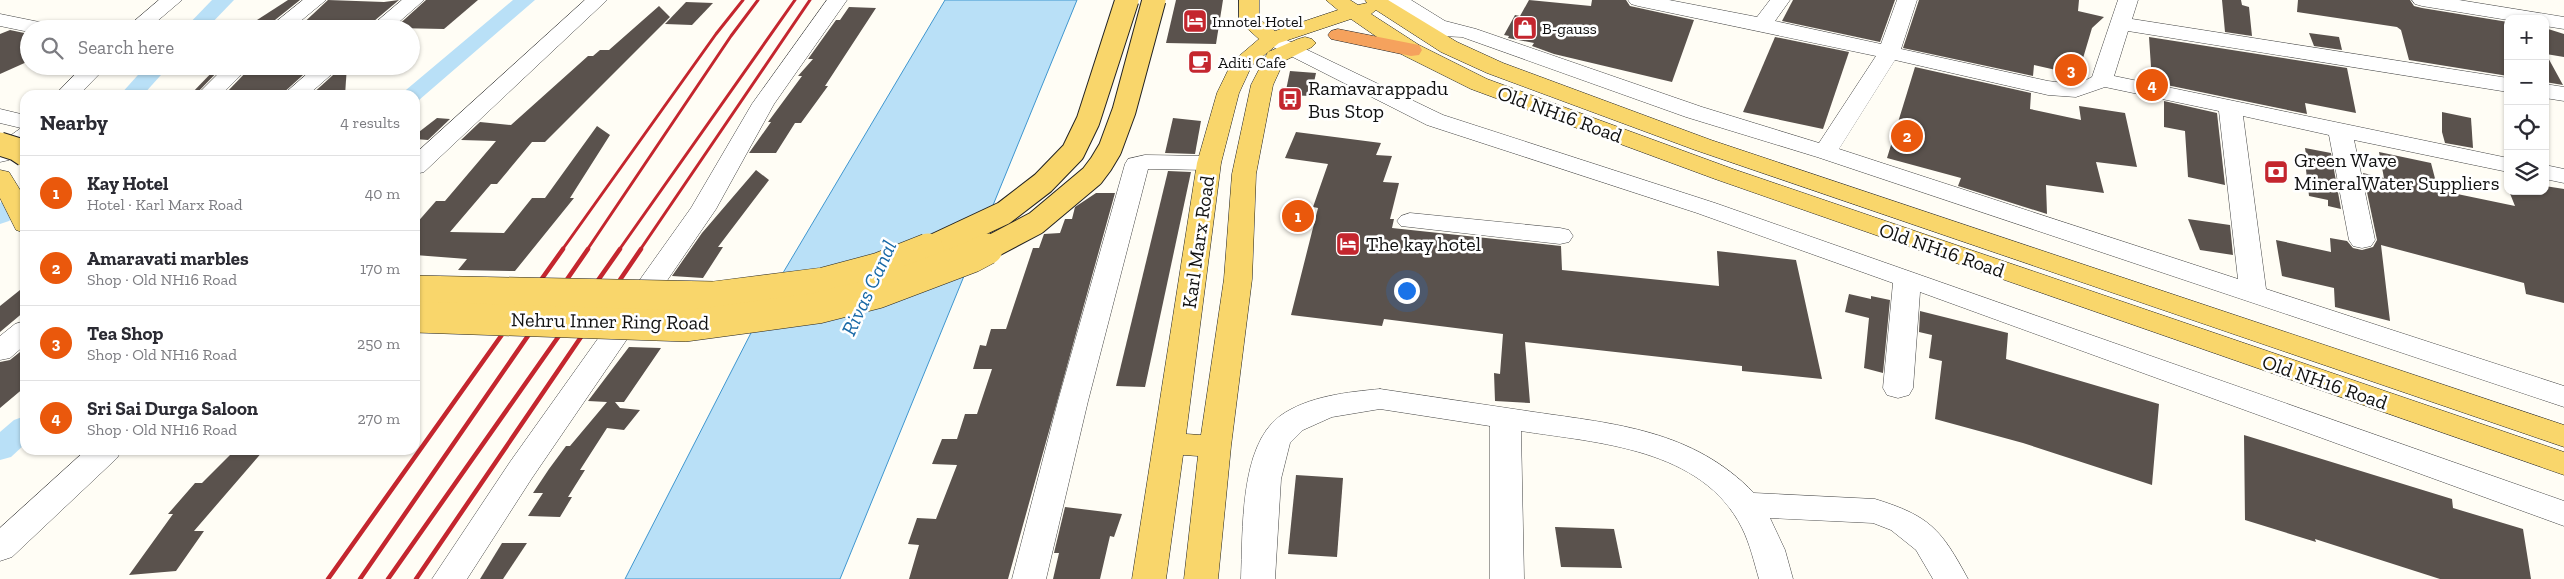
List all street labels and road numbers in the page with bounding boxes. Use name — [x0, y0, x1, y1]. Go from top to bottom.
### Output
street label: Old NH16 Road — [1494, 80, 1626, 148]
street label: Karl Marx Road — [1177, 174, 1219, 310]
street label: Old NH16 Road — [1876, 217, 2008, 283]
street label: Nehru Inner Ring Road — [511, 307, 709, 335]
street label: Old NH16 Road — [2259, 349, 2391, 415]

